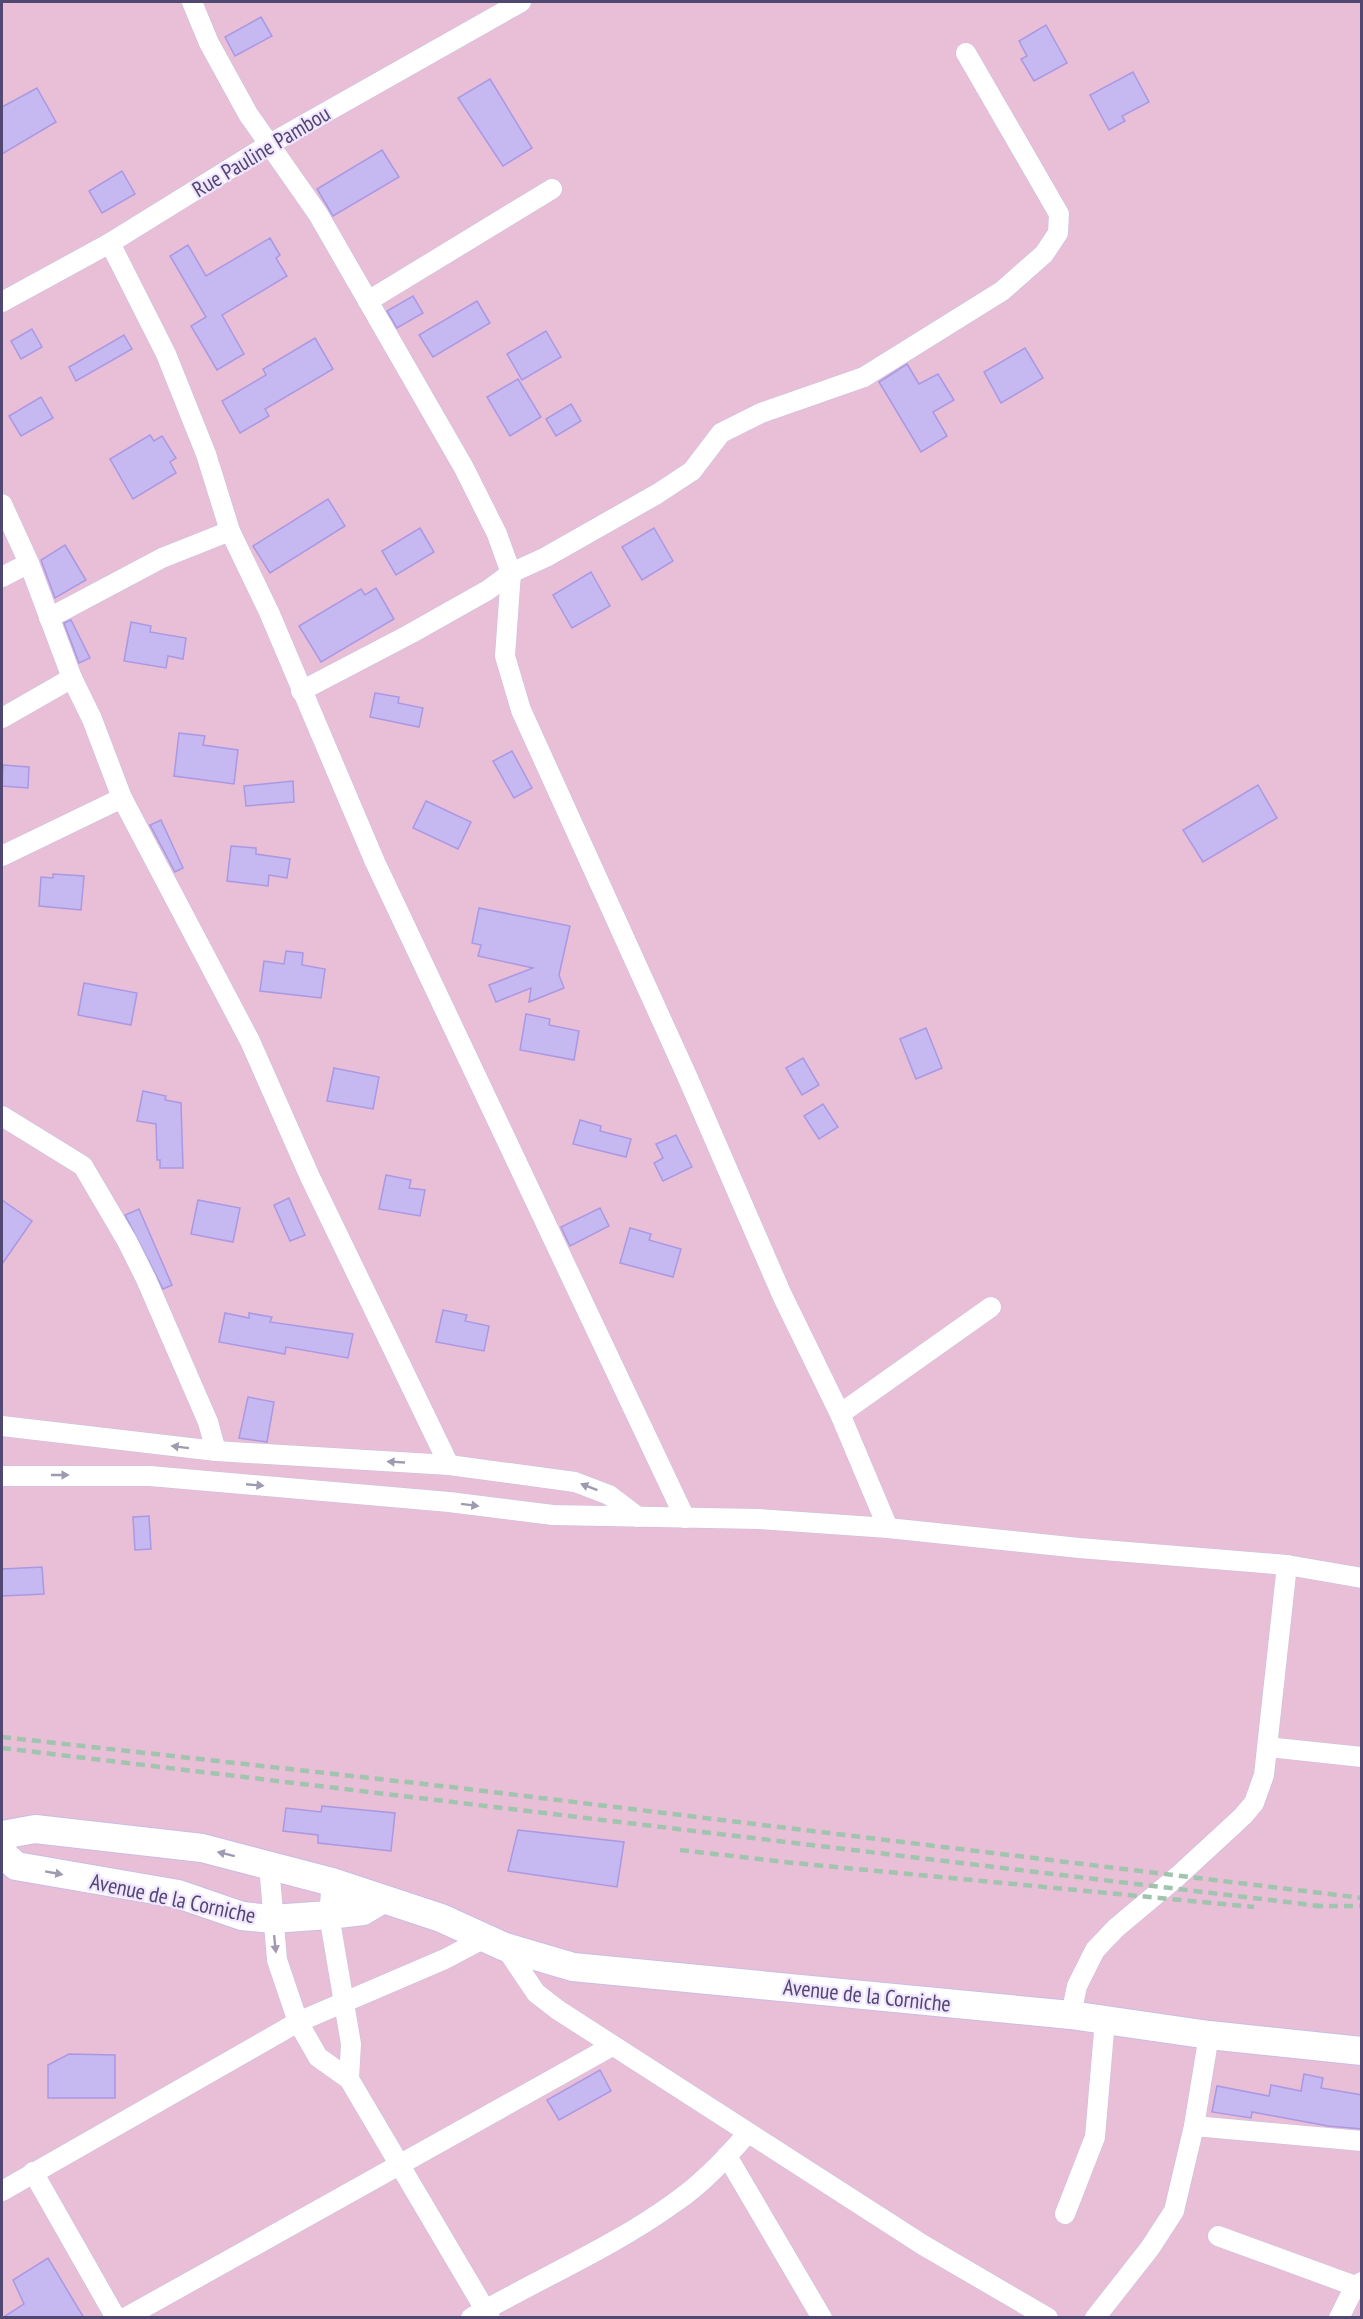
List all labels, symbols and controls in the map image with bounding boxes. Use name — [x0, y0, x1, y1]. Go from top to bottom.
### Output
street label: Rue Pauline Pambou — [187, 99, 335, 203]
one-way arrow — [171, 1442, 190, 1451]
one-way arrow — [386, 1458, 405, 1467]
one-way arrow — [50, 1470, 69, 1480]
one-way arrow — [245, 1480, 264, 1490]
one-way arrow — [579, 1482, 597, 1492]
one-way arrow — [460, 1500, 479, 1510]
one-way arrow — [217, 1849, 235, 1858]
street label: Avenue de la Corniche — [88, 1867, 258, 1929]
one-way arrow — [45, 1869, 64, 1878]
one-way arrow — [270, 1935, 280, 1954]
street label: Avenue de la Corniche — [782, 1972, 952, 2018]

